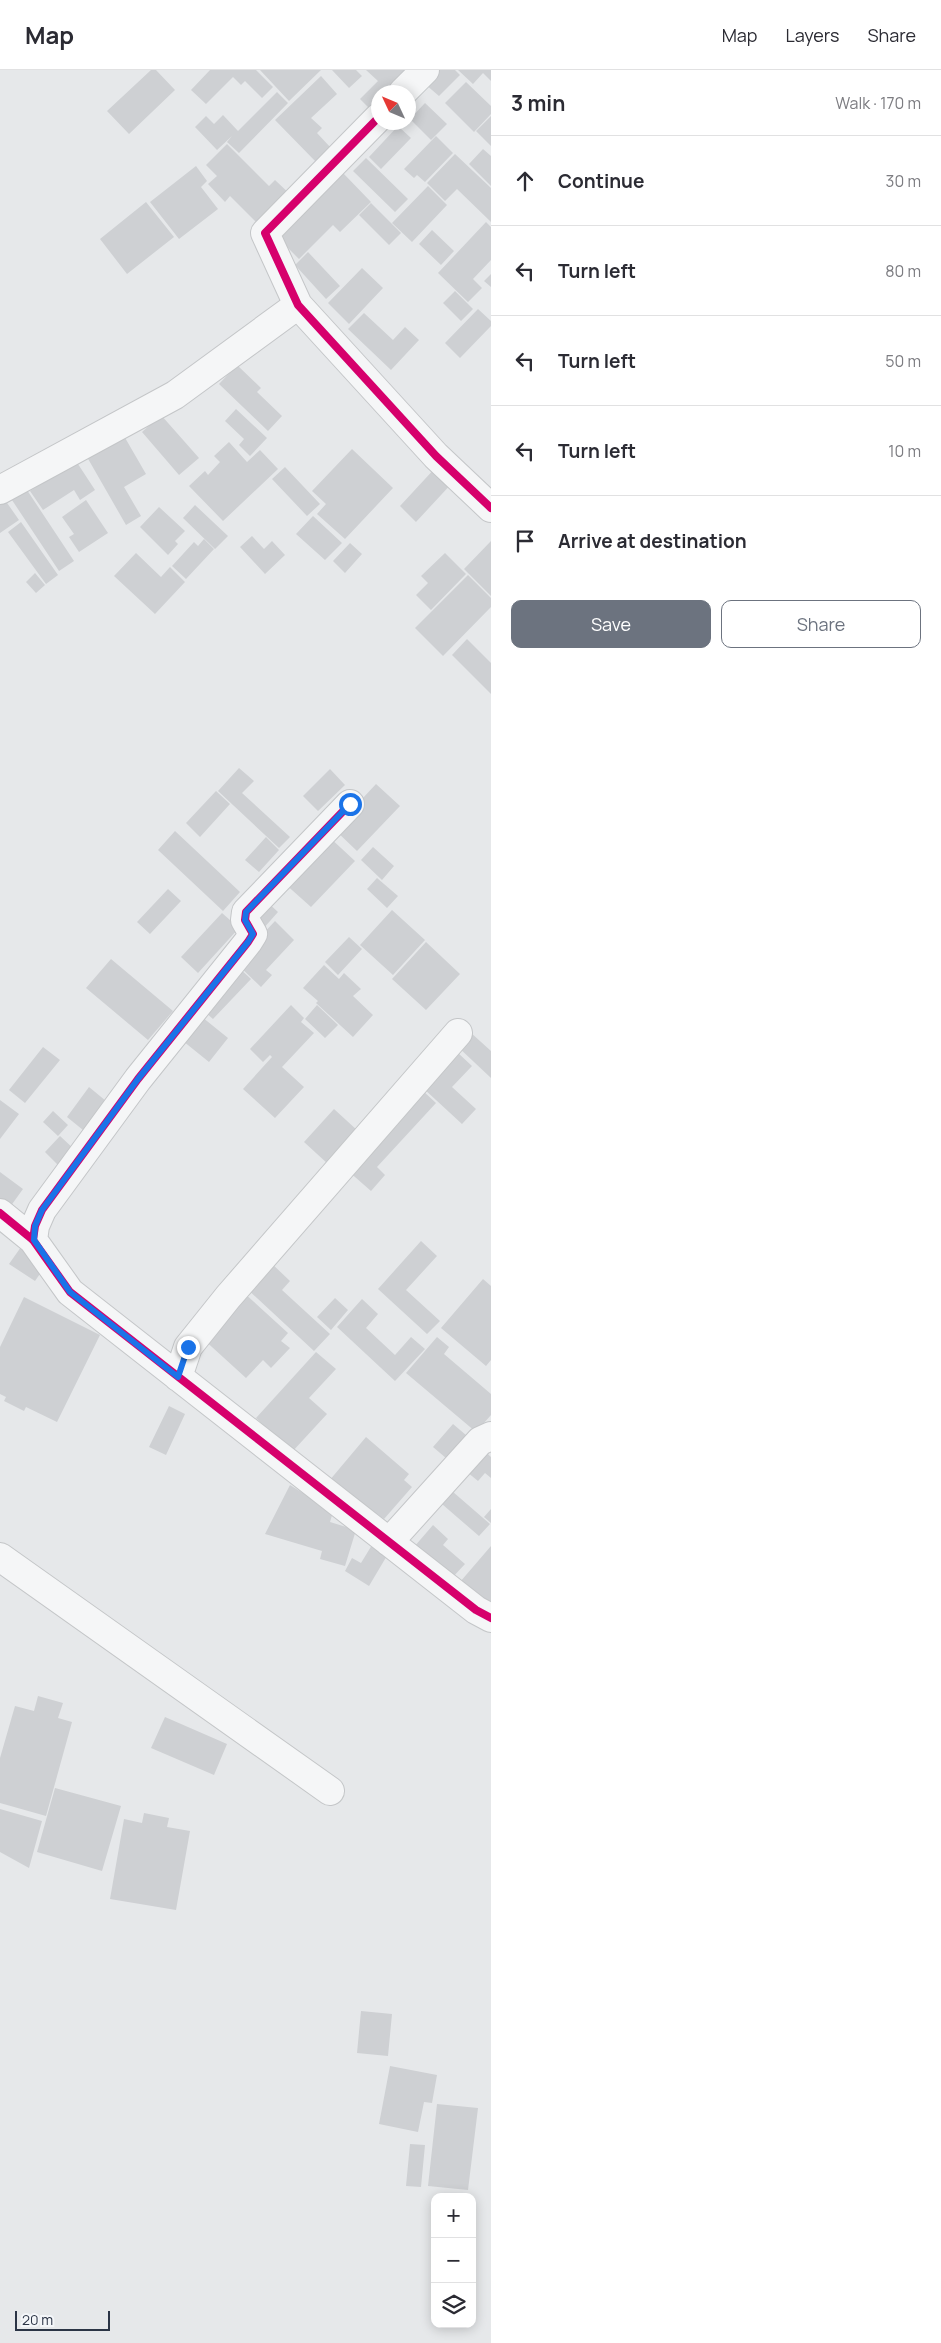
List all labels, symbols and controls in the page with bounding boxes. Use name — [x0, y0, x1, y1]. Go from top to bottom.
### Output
text: Map — [25, 18, 74, 51]
text: Map — [722, 23, 757, 47]
text: Layers — [785, 23, 839, 47]
text: Share — [867, 23, 916, 47]
north arrow — [371, 85, 416, 130]
text: 3 min — [511, 89, 565, 117]
text: Walk · 170 m — [835, 92, 921, 114]
icon: ahead — [511, 167, 539, 195]
text: Continue — [558, 168, 644, 194]
text: 30 m — [886, 170, 921, 192]
icon: left — [511, 257, 539, 285]
text: Turn left — [558, 258, 636, 284]
text: 80 m — [885, 260, 921, 282]
icon: left — [511, 347, 539, 375]
text: Turn left — [558, 348, 636, 374]
text: 50 m — [885, 350, 921, 372]
icon: left — [511, 437, 539, 465]
text: Turn left — [558, 438, 636, 464]
text: 10 m — [888, 440, 921, 462]
icon: arrive — [511, 527, 539, 555]
text: Arrive at destination — [558, 528, 747, 554]
button: Save — [511, 600, 711, 648]
button: Share — [721, 600, 921, 648]
route start — [339, 793, 362, 816]
route end — [177, 1336, 200, 1359]
map controls — [431, 2193, 476, 2328]
button: + — [431, 2193, 476, 2238]
button: − — [431, 2238, 476, 2283]
button: layers — [431, 2283, 476, 2328]
scale bar — [15, 2308, 110, 2331]
text: 20 m — [22, 2310, 53, 2329]

